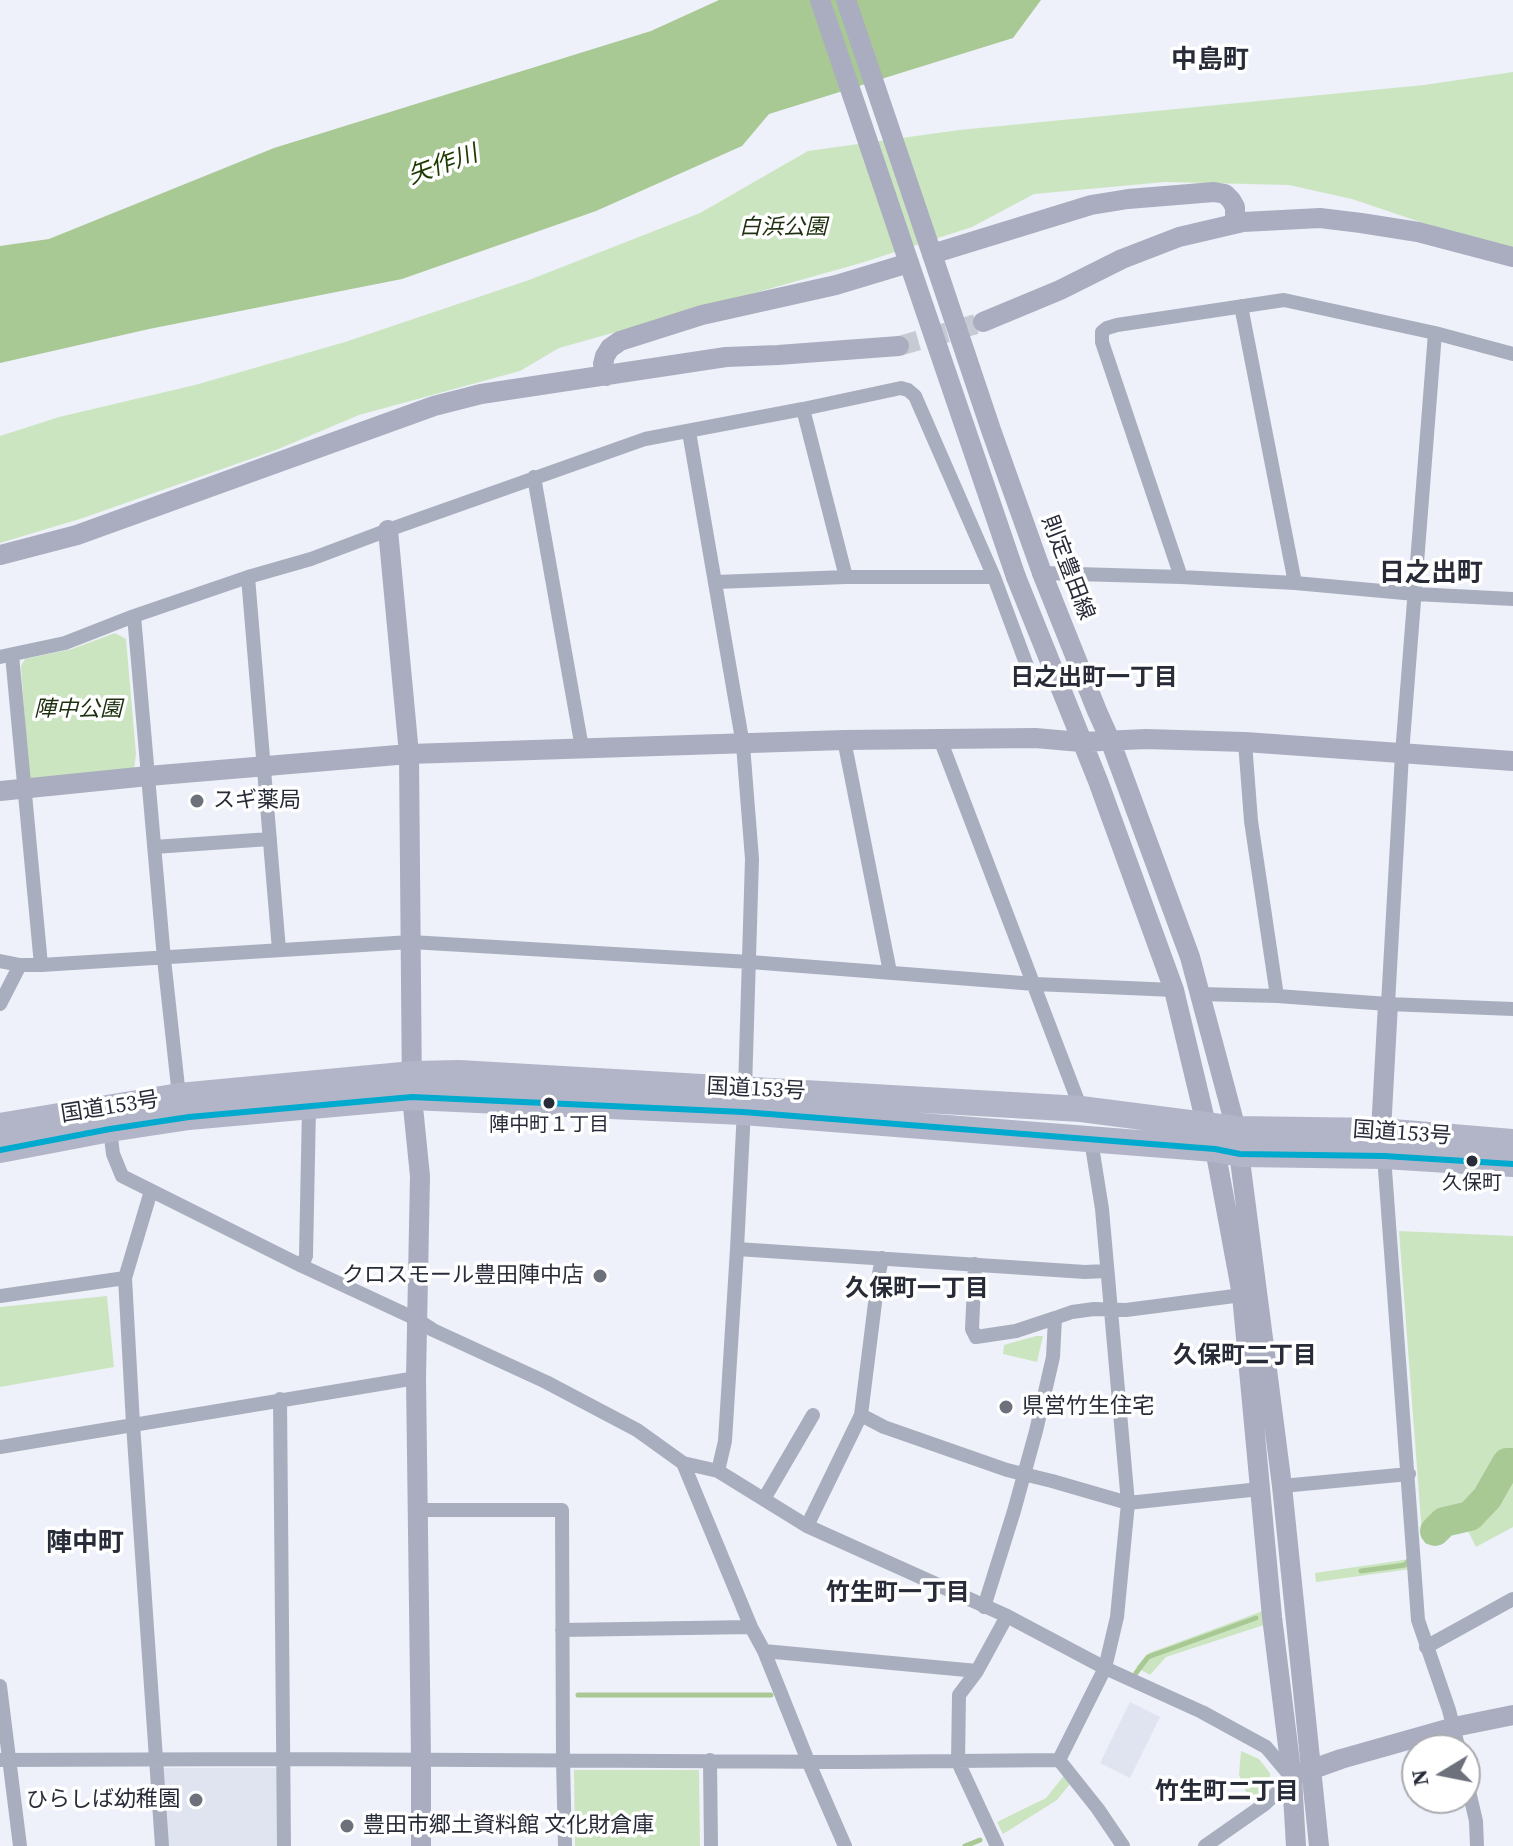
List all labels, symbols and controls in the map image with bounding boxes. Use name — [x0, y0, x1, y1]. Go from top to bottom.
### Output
district label: 中島町 — [1171, 45, 1249, 77]
water label: 矢作川 — [404, 140, 482, 192]
park label: 白浜公園 — [739, 215, 827, 241]
street label: 則定豊田線 — [1035, 512, 1099, 624]
district label: 日之出町 — [1379, 558, 1483, 590]
district label: 日之出町一丁目 — [1010, 665, 1178, 693]
park label: 陣中公園 — [34, 697, 122, 723]
place label: スギ薬局 — [213, 788, 301, 814]
marker: スギ薬局 — [188, 792, 206, 810]
street label: 国道153号 — [706, 1074, 806, 1106]
street label: 国道153号 — [59, 1087, 161, 1129]
marker: 陣中町１丁目 — [541, 1095, 557, 1111]
place label: 陣中町１丁目 — [489, 1114, 609, 1138]
street label: 国道153号 — [1352, 1117, 1452, 1151]
marker: 久保町 — [1464, 1153, 1480, 1169]
place label: 久保町 — [1442, 1172, 1502, 1196]
place label: クロスモール豊田陣中店 — [342, 1263, 584, 1289]
marker: クロスモール豊田陣中店 — [591, 1267, 609, 1285]
district label: 久保町一丁目 — [845, 1276, 989, 1304]
district label: 久保町二丁目 — [1173, 1343, 1317, 1371]
place label: 県営竹生住宅 — [1022, 1394, 1154, 1420]
marker: 県営竹生住宅 — [997, 1398, 1015, 1416]
district label: 陣中町 — [46, 1528, 124, 1560]
district label: 竹生町一丁目 — [826, 1580, 970, 1608]
north arrow — [1401, 1734, 1481, 1814]
text: N — [1403, 1767, 1435, 1788]
district label: 竹生町二丁目 — [1155, 1779, 1299, 1807]
place label: ひらしば幼稚園 — [26, 1787, 180, 1813]
marker: ひらしば幼稚園 — [187, 1791, 205, 1809]
place label: 豊田市郷土資料館 文化財倉庫 — [363, 1813, 654, 1839]
marker: 豊田市郷土資料館 文化財倉庫 — [338, 1817, 356, 1835]

